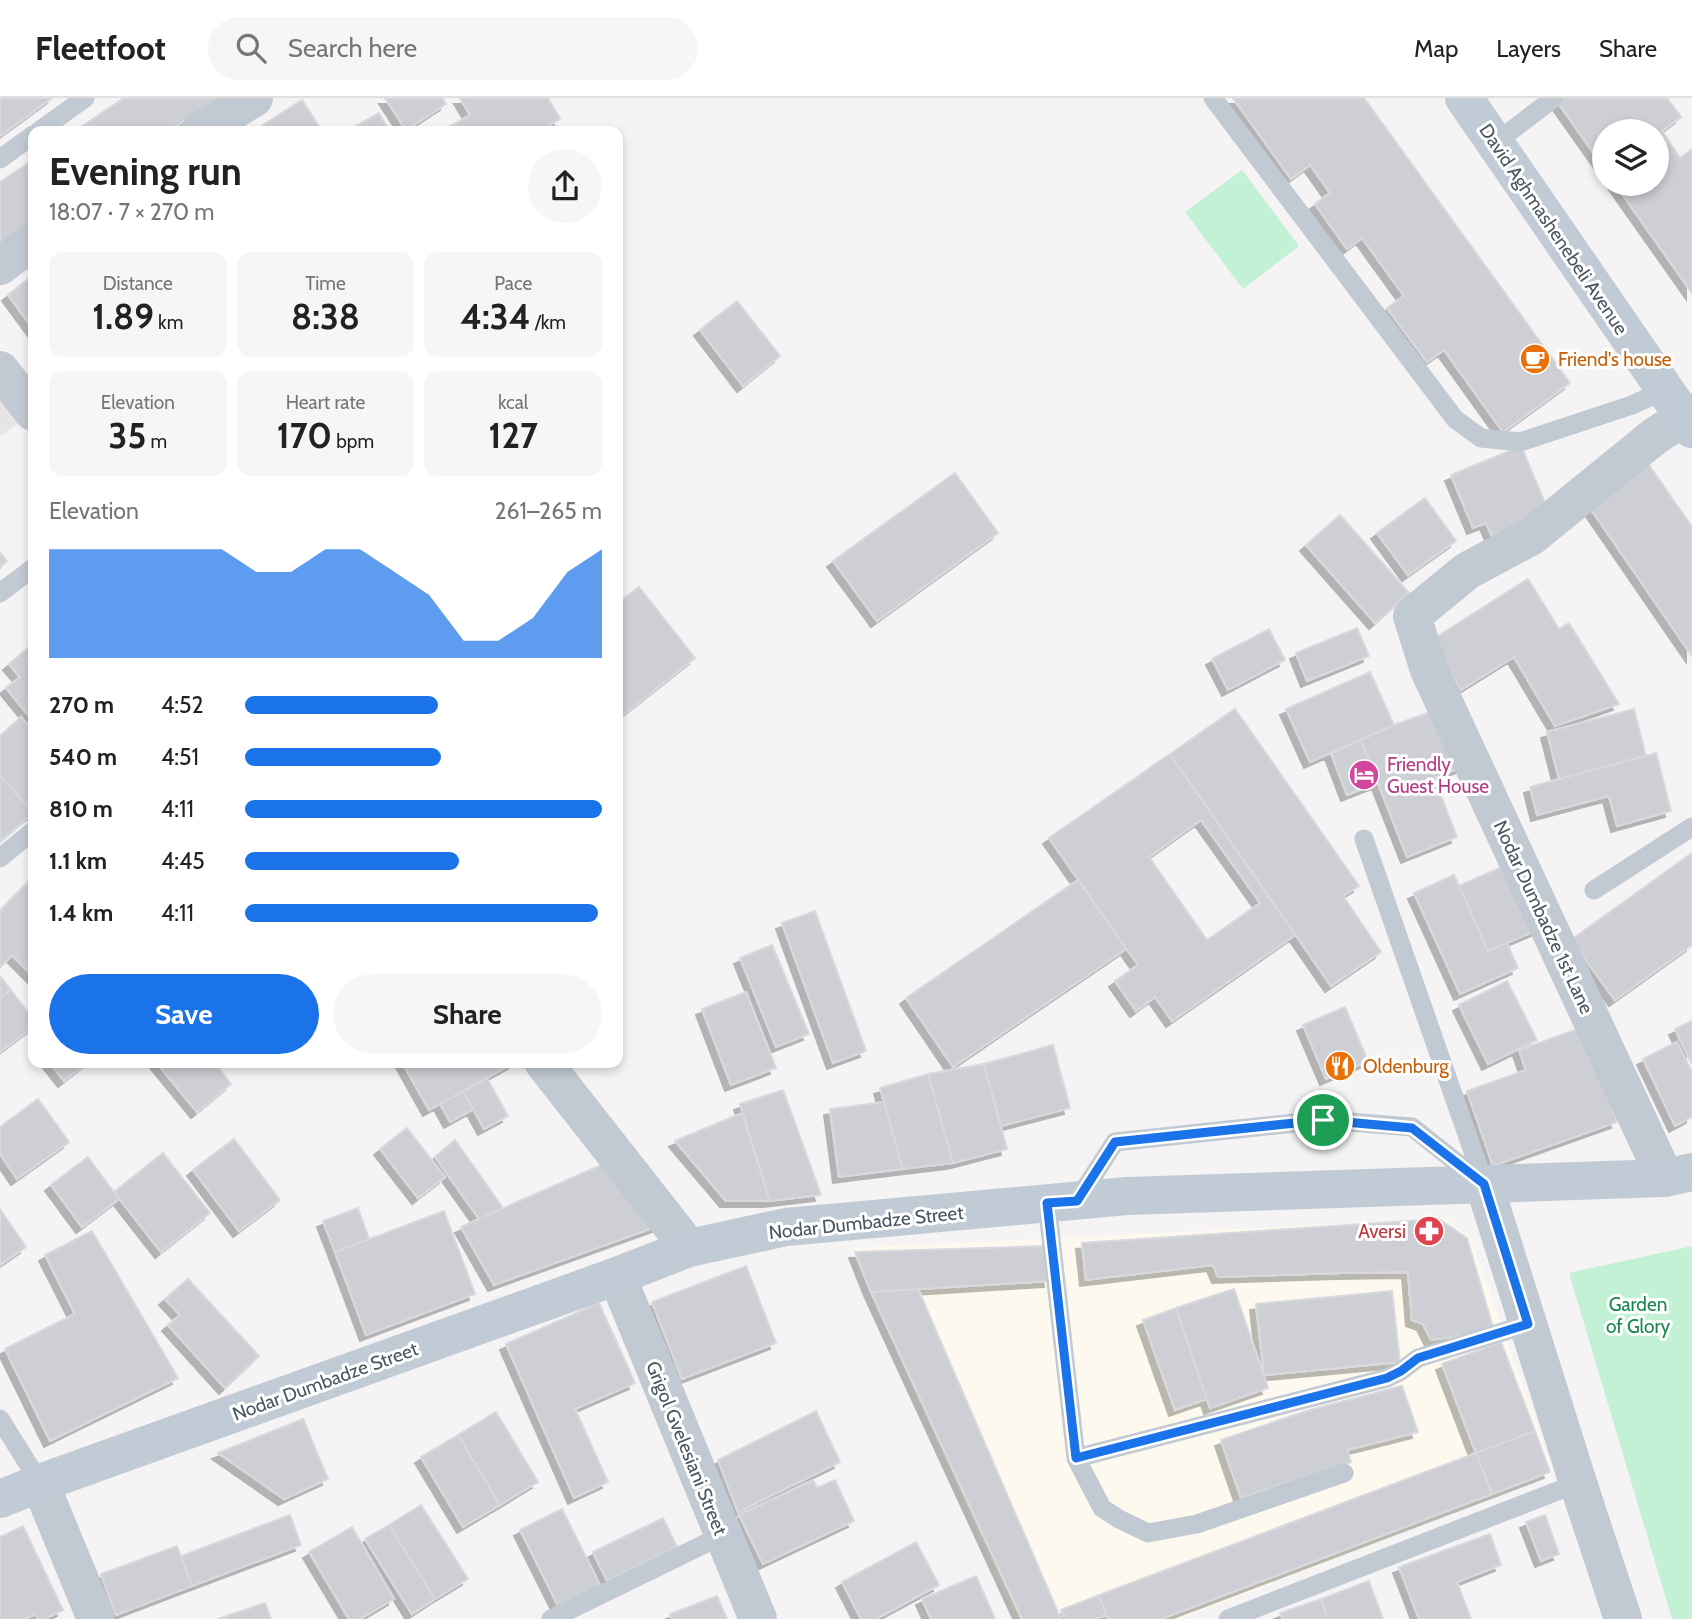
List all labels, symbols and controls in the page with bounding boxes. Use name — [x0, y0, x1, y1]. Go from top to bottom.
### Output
search box — [208, 17, 698, 80]
text: Fleetfoot — [35, 28, 166, 68]
icon: search — [232, 29, 270, 67]
text: Search here — [288, 32, 417, 64]
text: Map — [1414, 34, 1458, 63]
text: Layers — [1496, 34, 1561, 63]
text: Share — [1599, 34, 1657, 63]
map controls — [1592, 119, 1669, 196]
button: layers — [1592, 119, 1669, 196]
street label: David Aghmashenebeli Avenue — [1474, 120, 1633, 339]
text: Evening run — [49, 148, 242, 195]
button: share — [528, 149, 602, 223]
text: 18:07 · 7 × 270 m — [49, 198, 214, 226]
text: Distance — [103, 272, 173, 295]
text: Time — [305, 272, 346, 295]
text: Pace — [494, 272, 532, 295]
text: 1.89 — [92, 295, 154, 338]
text: 8:38 — [291, 295, 360, 338]
text: 4:34 — [460, 295, 530, 338]
text: km — [154, 311, 183, 334]
text: /km — [530, 311, 566, 334]
cafe icon: Friend's house — [1518, 342, 1552, 376]
place label: Friend's house — [1558, 348, 1672, 371]
text: Elevation — [101, 391, 175, 414]
text: Heart rate — [286, 391, 365, 414]
text: kcal — [498, 391, 528, 414]
text: 35 — [109, 414, 146, 457]
text: 170 — [277, 414, 332, 457]
text: 127 — [489, 414, 538, 457]
text: m — [146, 430, 167, 453]
text: bpm — [332, 430, 374, 453]
text: Elevation — [49, 497, 139, 525]
text: 261–265 m — [495, 497, 602, 525]
text: 270 m — [49, 691, 114, 719]
text: 4:52 — [161, 691, 204, 719]
text: 540 m — [49, 743, 117, 771]
text: 4:51 — [161, 743, 199, 771]
place label: Friendly Guest House — [1387, 753, 1489, 798]
hotel icon: Friendly Guest House — [1347, 758, 1381, 792]
text: 810 m — [49, 795, 113, 823]
text: 4:11 — [161, 795, 194, 823]
street label: Nodar Dumbadze 1st Lane — [1489, 817, 1599, 1018]
text: 1.1 km — [49, 847, 107, 875]
text: 4:45 — [161, 847, 205, 875]
text: 1.4 km — [49, 899, 113, 927]
text: 4:11 — [161, 899, 194, 927]
button: Save — [49, 974, 319, 1054]
button: Share — [333, 974, 602, 1054]
restaurant icon: Oldenburg — [1323, 1049, 1357, 1083]
place label: Oldenburg — [1363, 1055, 1449, 1078]
pin — [1293, 1090, 1353, 1150]
icon: arrive — [1304, 1101, 1342, 1139]
street label: Nodar Dumbadze Street — [768, 1201, 965, 1244]
pharmacy icon: Aversi — [1412, 1214, 1446, 1248]
place label: Aversi — [1358, 1220, 1406, 1243]
park label: Garden of Glory — [1606, 1293, 1670, 1338]
street label: Nodar Dumbadze Street — [229, 1337, 422, 1426]
street label: Grigol Gvelesiani Street — [641, 1358, 732, 1539]

